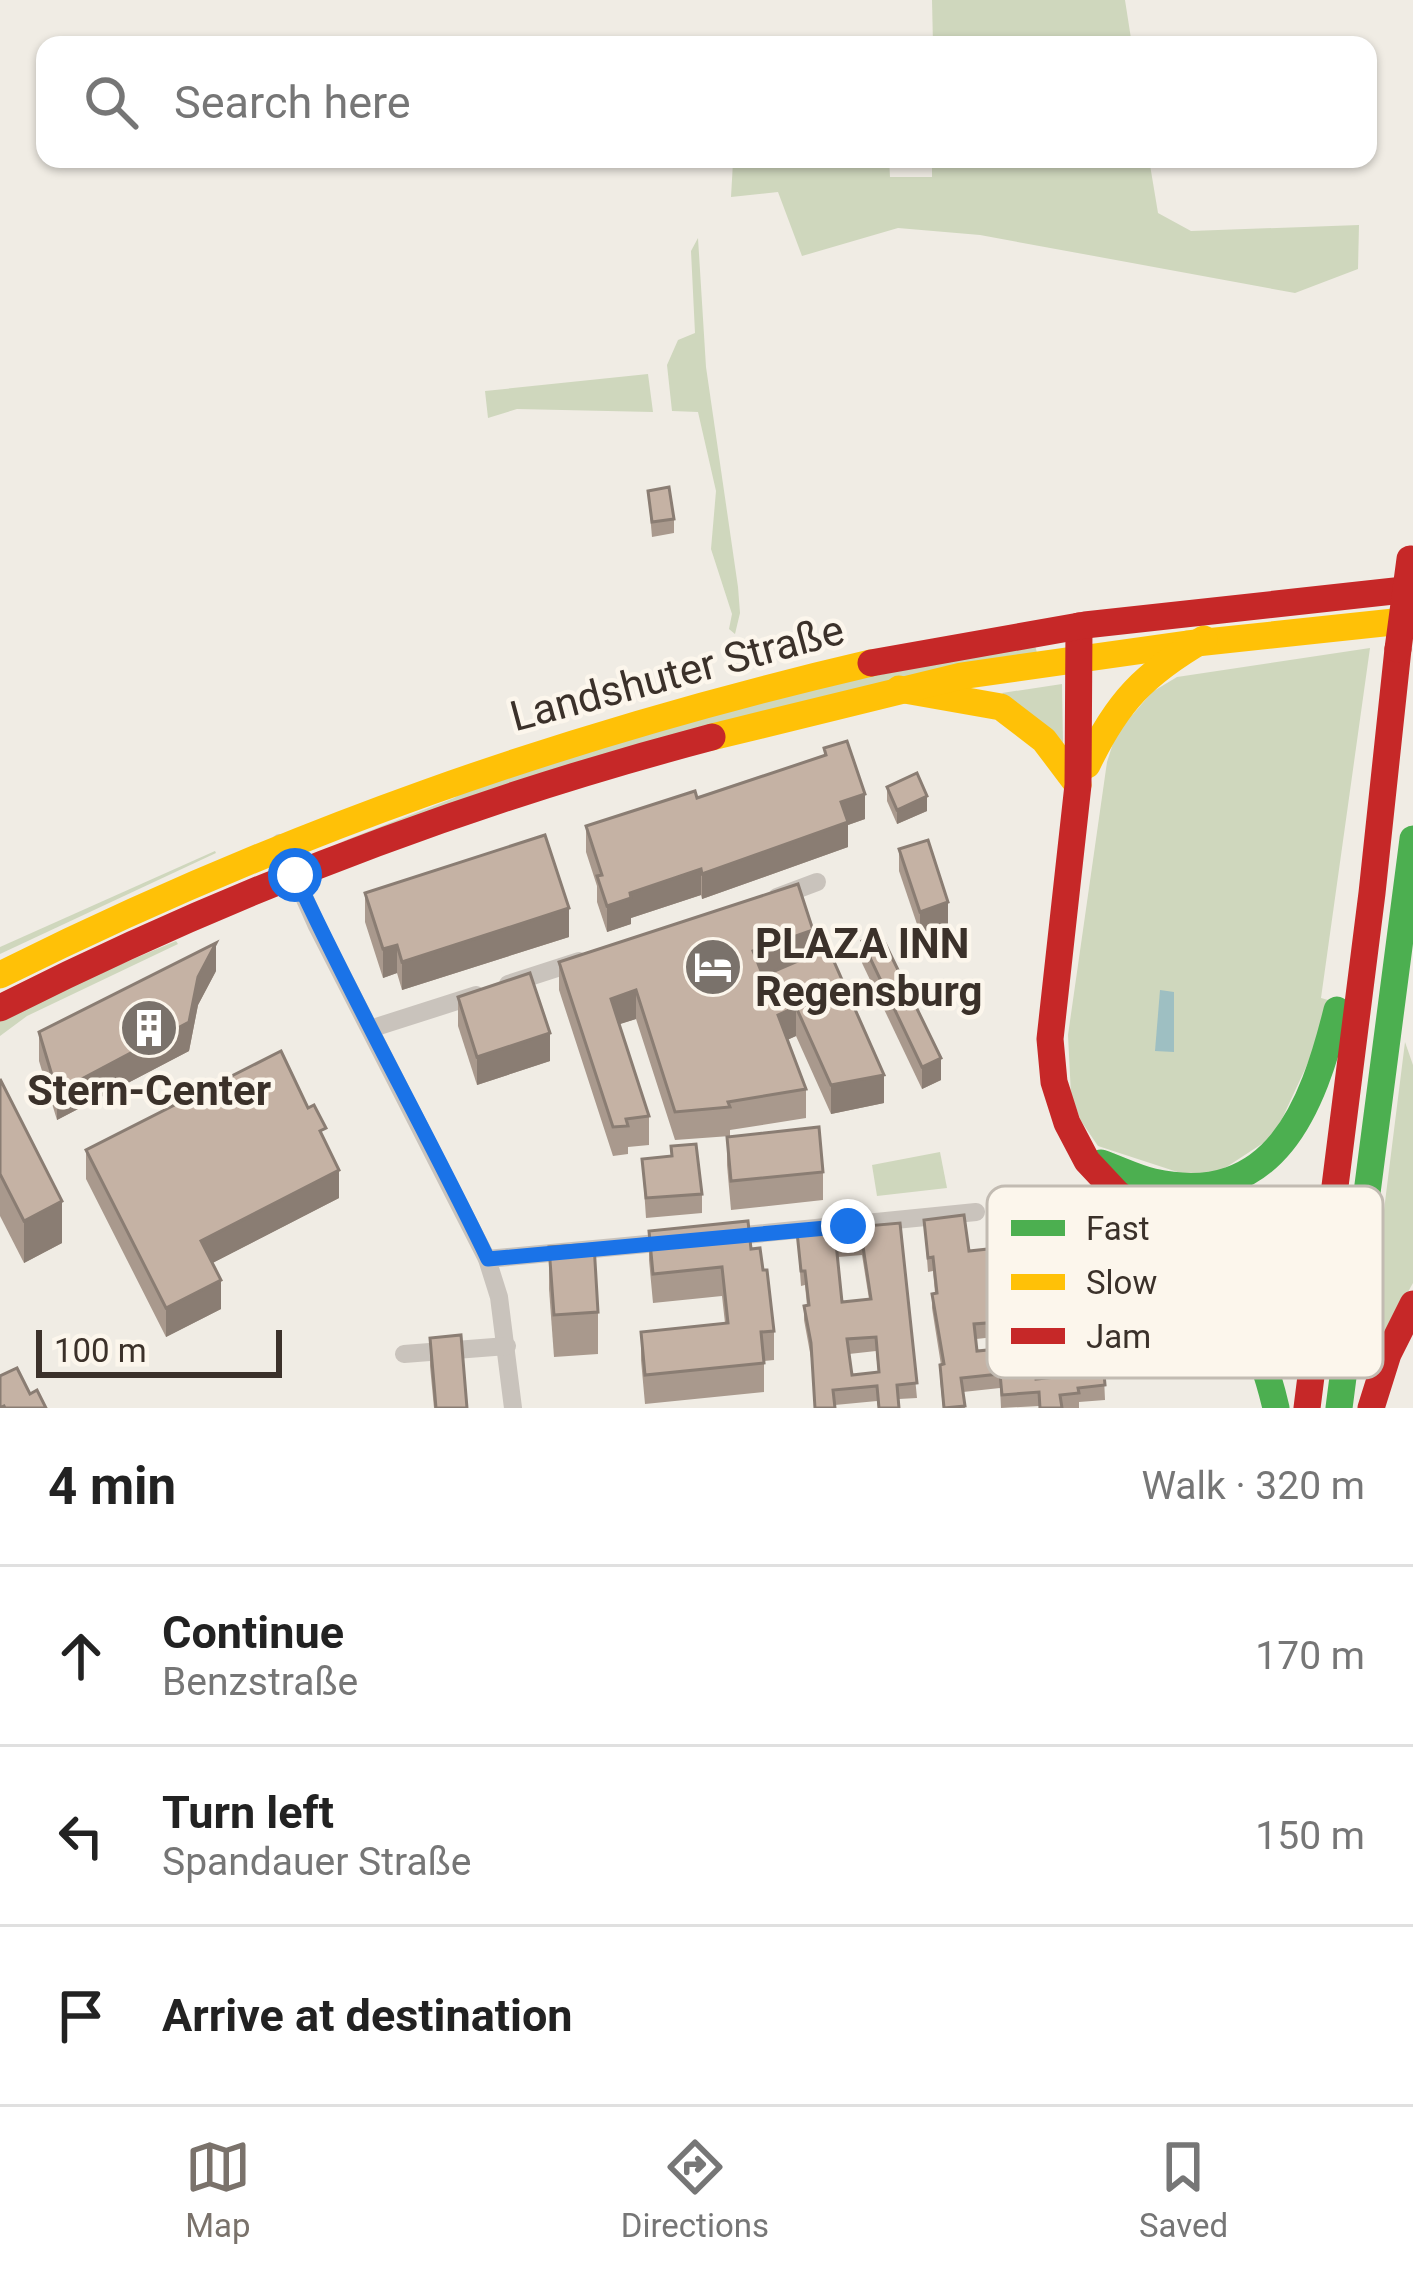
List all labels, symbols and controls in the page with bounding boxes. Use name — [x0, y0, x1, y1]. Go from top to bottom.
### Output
search box — [36, 36, 1377, 168]
icon: search — [78, 69, 144, 135]
text: Search here — [174, 76, 411, 129]
street label: Landshuter Straße — [505, 605, 849, 741]
route start — [268, 848, 322, 902]
place label: PLAZA INN Regensburg — [755, 919, 983, 1016]
hotel icon: PLAZA INN Regensburg — [682, 936, 744, 998]
building icon: Stern-Center — [118, 997, 180, 1059]
place label: Stern-Center — [27, 1066, 271, 1115]
legend — [987, 1186, 1383, 1378]
route end — [821, 1199, 875, 1253]
text: Fast — [1086, 1209, 1149, 1248]
text: Slow — [1086, 1263, 1157, 1302]
text: Jam — [1086, 1317, 1151, 1356]
scale bar — [36, 1324, 282, 1377]
text: 100 m — [54, 1331, 147, 1370]
text: 4 min — [48, 1457, 176, 1516]
text: Walk · 320 m — [1141, 1463, 1365, 1509]
text: Continue — [162, 1606, 344, 1659]
icon: ahead — [48, 1623, 114, 1689]
text: 170 m — [1255, 1633, 1365, 1679]
text: Benzstraße — [162, 1659, 358, 1705]
text: Turn left — [162, 1786, 334, 1839]
icon: left — [48, 1803, 114, 1869]
text: 150 m — [1255, 1813, 1365, 1859]
text: Spandauer Straße — [162, 1839, 472, 1885]
icon: arrive — [48, 1983, 114, 2049]
text: Arrive at destination — [162, 1989, 573, 2042]
tab: Map — [185, 2134, 251, 2245]
tab: Directions — [621, 2134, 769, 2245]
tab: Saved — [1139, 2134, 1228, 2245]

